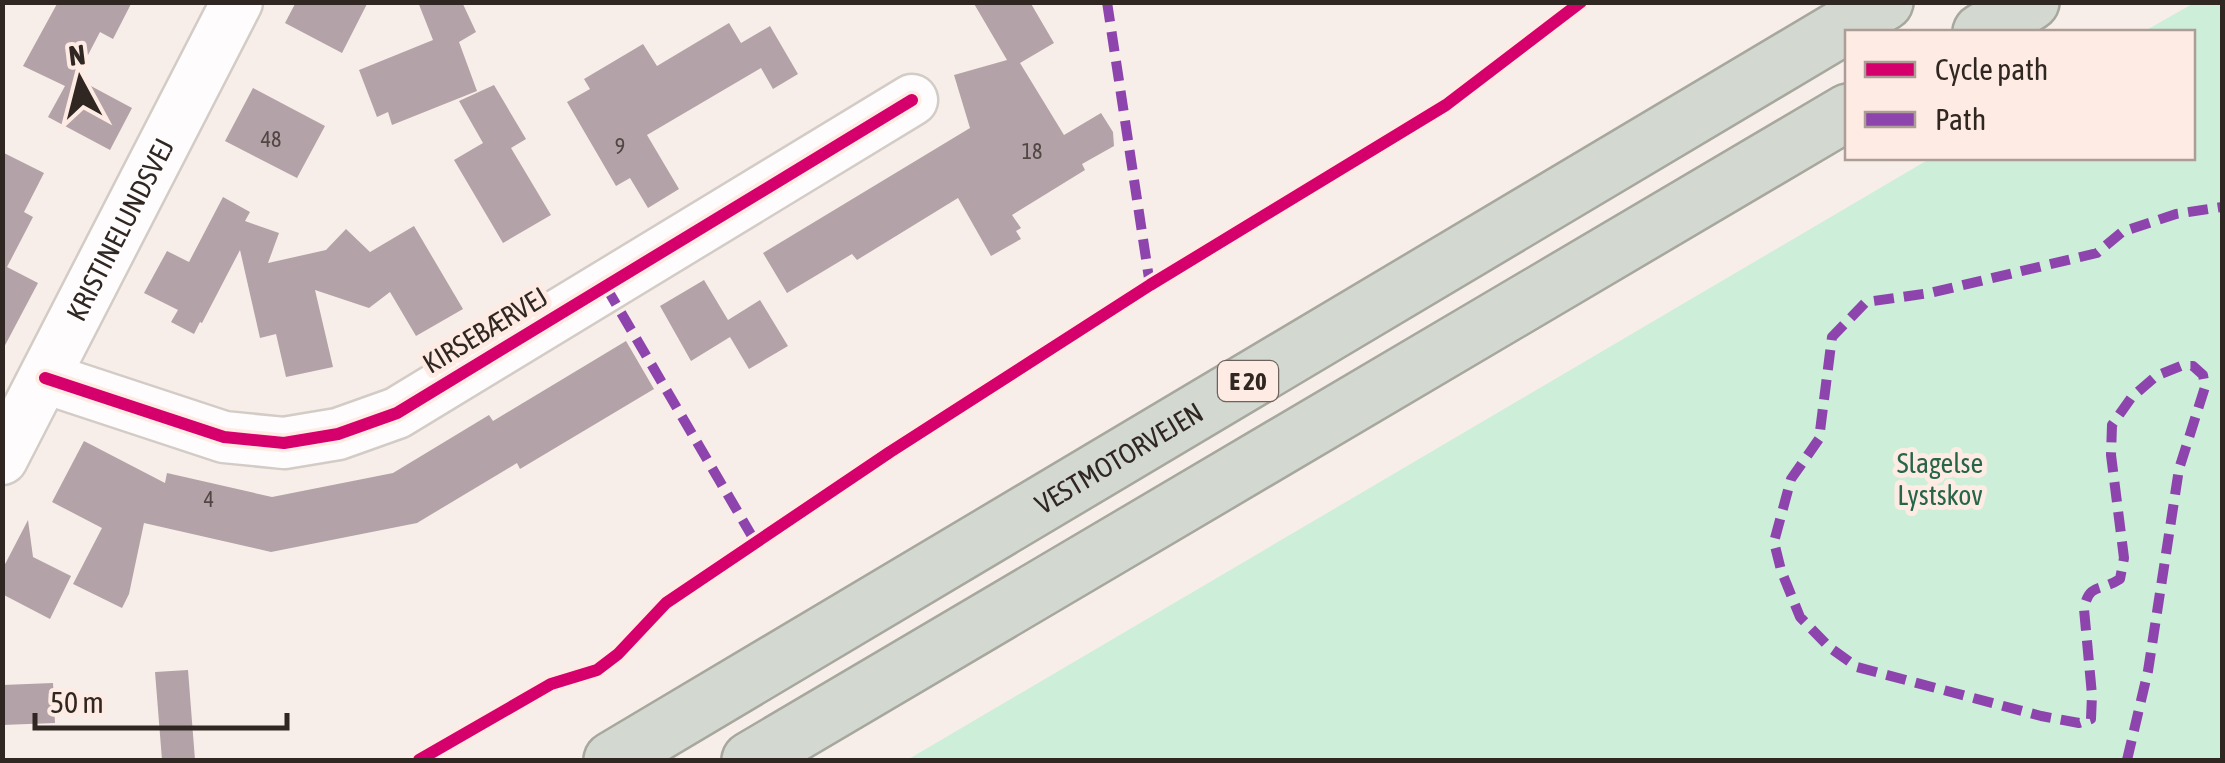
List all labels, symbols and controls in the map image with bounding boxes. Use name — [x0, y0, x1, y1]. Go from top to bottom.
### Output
north arrow — [30, 30, 130, 130]
legend — [1845, 30, 2195, 160]
text: N — [67, 38, 87, 72]
text: Cycle path — [1935, 52, 2048, 86]
text: Path — [1935, 102, 1986, 136]
house number: 48 — [261, 126, 281, 152]
street label: KRISTINELUNDSVEJ — [60, 133, 180, 326]
house number: 9 — [615, 133, 625, 159]
house number: 18 — [1022, 138, 1042, 164]
street label: KIRSEBÆRVEJ — [417, 280, 553, 380]
road number: E 20 — [1218, 361, 1278, 401]
street label: VESTMOTORVEJEN — [1029, 396, 1208, 520]
park label: Slagelse Lystskov — [1897, 447, 1983, 511]
house number: 4 — [204, 486, 214, 512]
scale bar — [35, 668, 288, 730]
text: 50 m — [50, 685, 104, 719]

